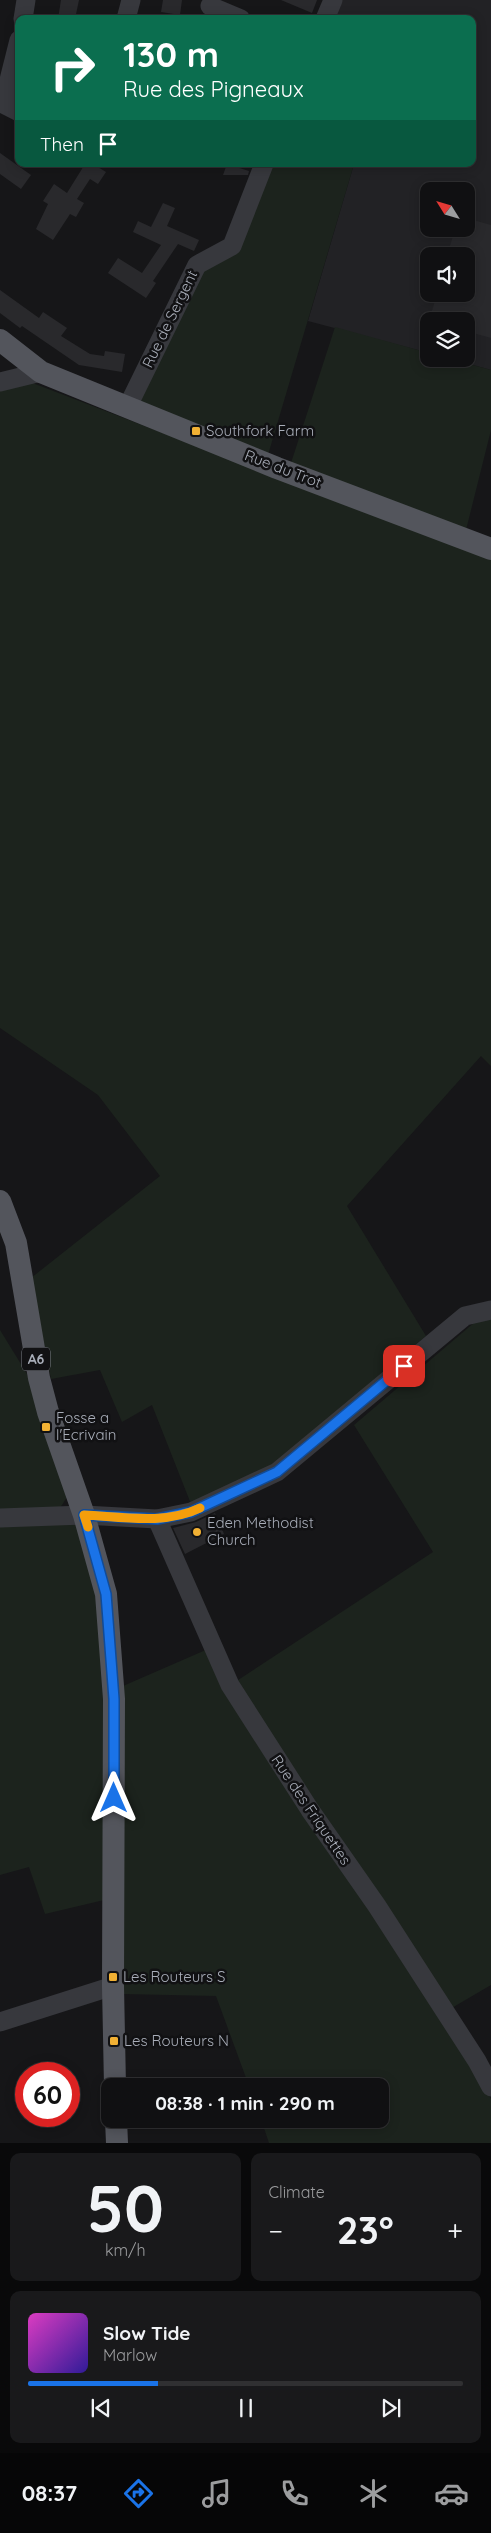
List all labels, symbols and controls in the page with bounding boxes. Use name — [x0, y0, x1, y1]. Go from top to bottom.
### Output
text: 130 m — [123, 32, 219, 76]
icon: right — [40, 35, 105, 100]
text: Rue des Pigneaux — [123, 75, 304, 103]
icon: arrive — [94, 130, 122, 158]
text: Then — [40, 132, 84, 156]
north arrow — [420, 182, 475, 238]
map controls — [420, 182, 475, 367]
button: sound — [420, 247, 475, 302]
street label: Rue de Sergent — [138, 267, 201, 371]
button: layers — [420, 312, 475, 367]
place label: Southfork Farm — [206, 421, 314, 440]
marker: Southfork Farm — [190, 425, 202, 437]
street label: Rue du Trot — [242, 445, 324, 492]
pin — [383, 1345, 425, 1387]
road number: A6 — [22, 1348, 50, 1370]
icon: arrive — [390, 1352, 418, 1380]
place label: Fosse a l'Ecrivain — [56, 1408, 116, 1444]
marker: Fosse a l'Ecrivain — [40, 1421, 52, 1433]
place label: Eden Methodist Church — [207, 1513, 314, 1549]
marker: Eden Methodist Church — [191, 1526, 203, 1538]
street label: Rue des Friquettes — [268, 1751, 355, 1868]
position arrow — [87, 1771, 139, 1823]
place label: Les Routeurs S — [123, 1967, 226, 1986]
marker: Les Routeurs S — [107, 1971, 119, 1983]
place label: Les Routeurs N — [124, 2031, 229, 2050]
marker: Les Routeurs N — [108, 2035, 120, 2047]
speed limit sign: 60 — [15, 2062, 80, 2127]
text: 08:38 · 1 min · 290 m — [155, 2091, 335, 2115]
text: 50 — [87, 2167, 164, 2248]
text: Climate — [269, 2182, 325, 2202]
text: 23° — [337, 2206, 394, 2254]
text: − — [269, 2213, 283, 2248]
text: + — [447, 2213, 463, 2248]
text: km/h — [105, 2240, 146, 2260]
text: Slow Tide — [103, 2321, 191, 2345]
text: Marlow — [103, 2345, 157, 2365]
icon: previous — [87, 2394, 115, 2422]
icon: pause — [232, 2394, 260, 2422]
icon: next — [377, 2394, 405, 2422]
icon: directions — [121, 2476, 156, 2511]
icon: music — [199, 2476, 234, 2511]
icon: phone — [277, 2476, 312, 2511]
icon: climate — [356, 2476, 391, 2511]
icon: car — [434, 2476, 469, 2511]
text: 08:37 — [22, 2479, 77, 2507]

